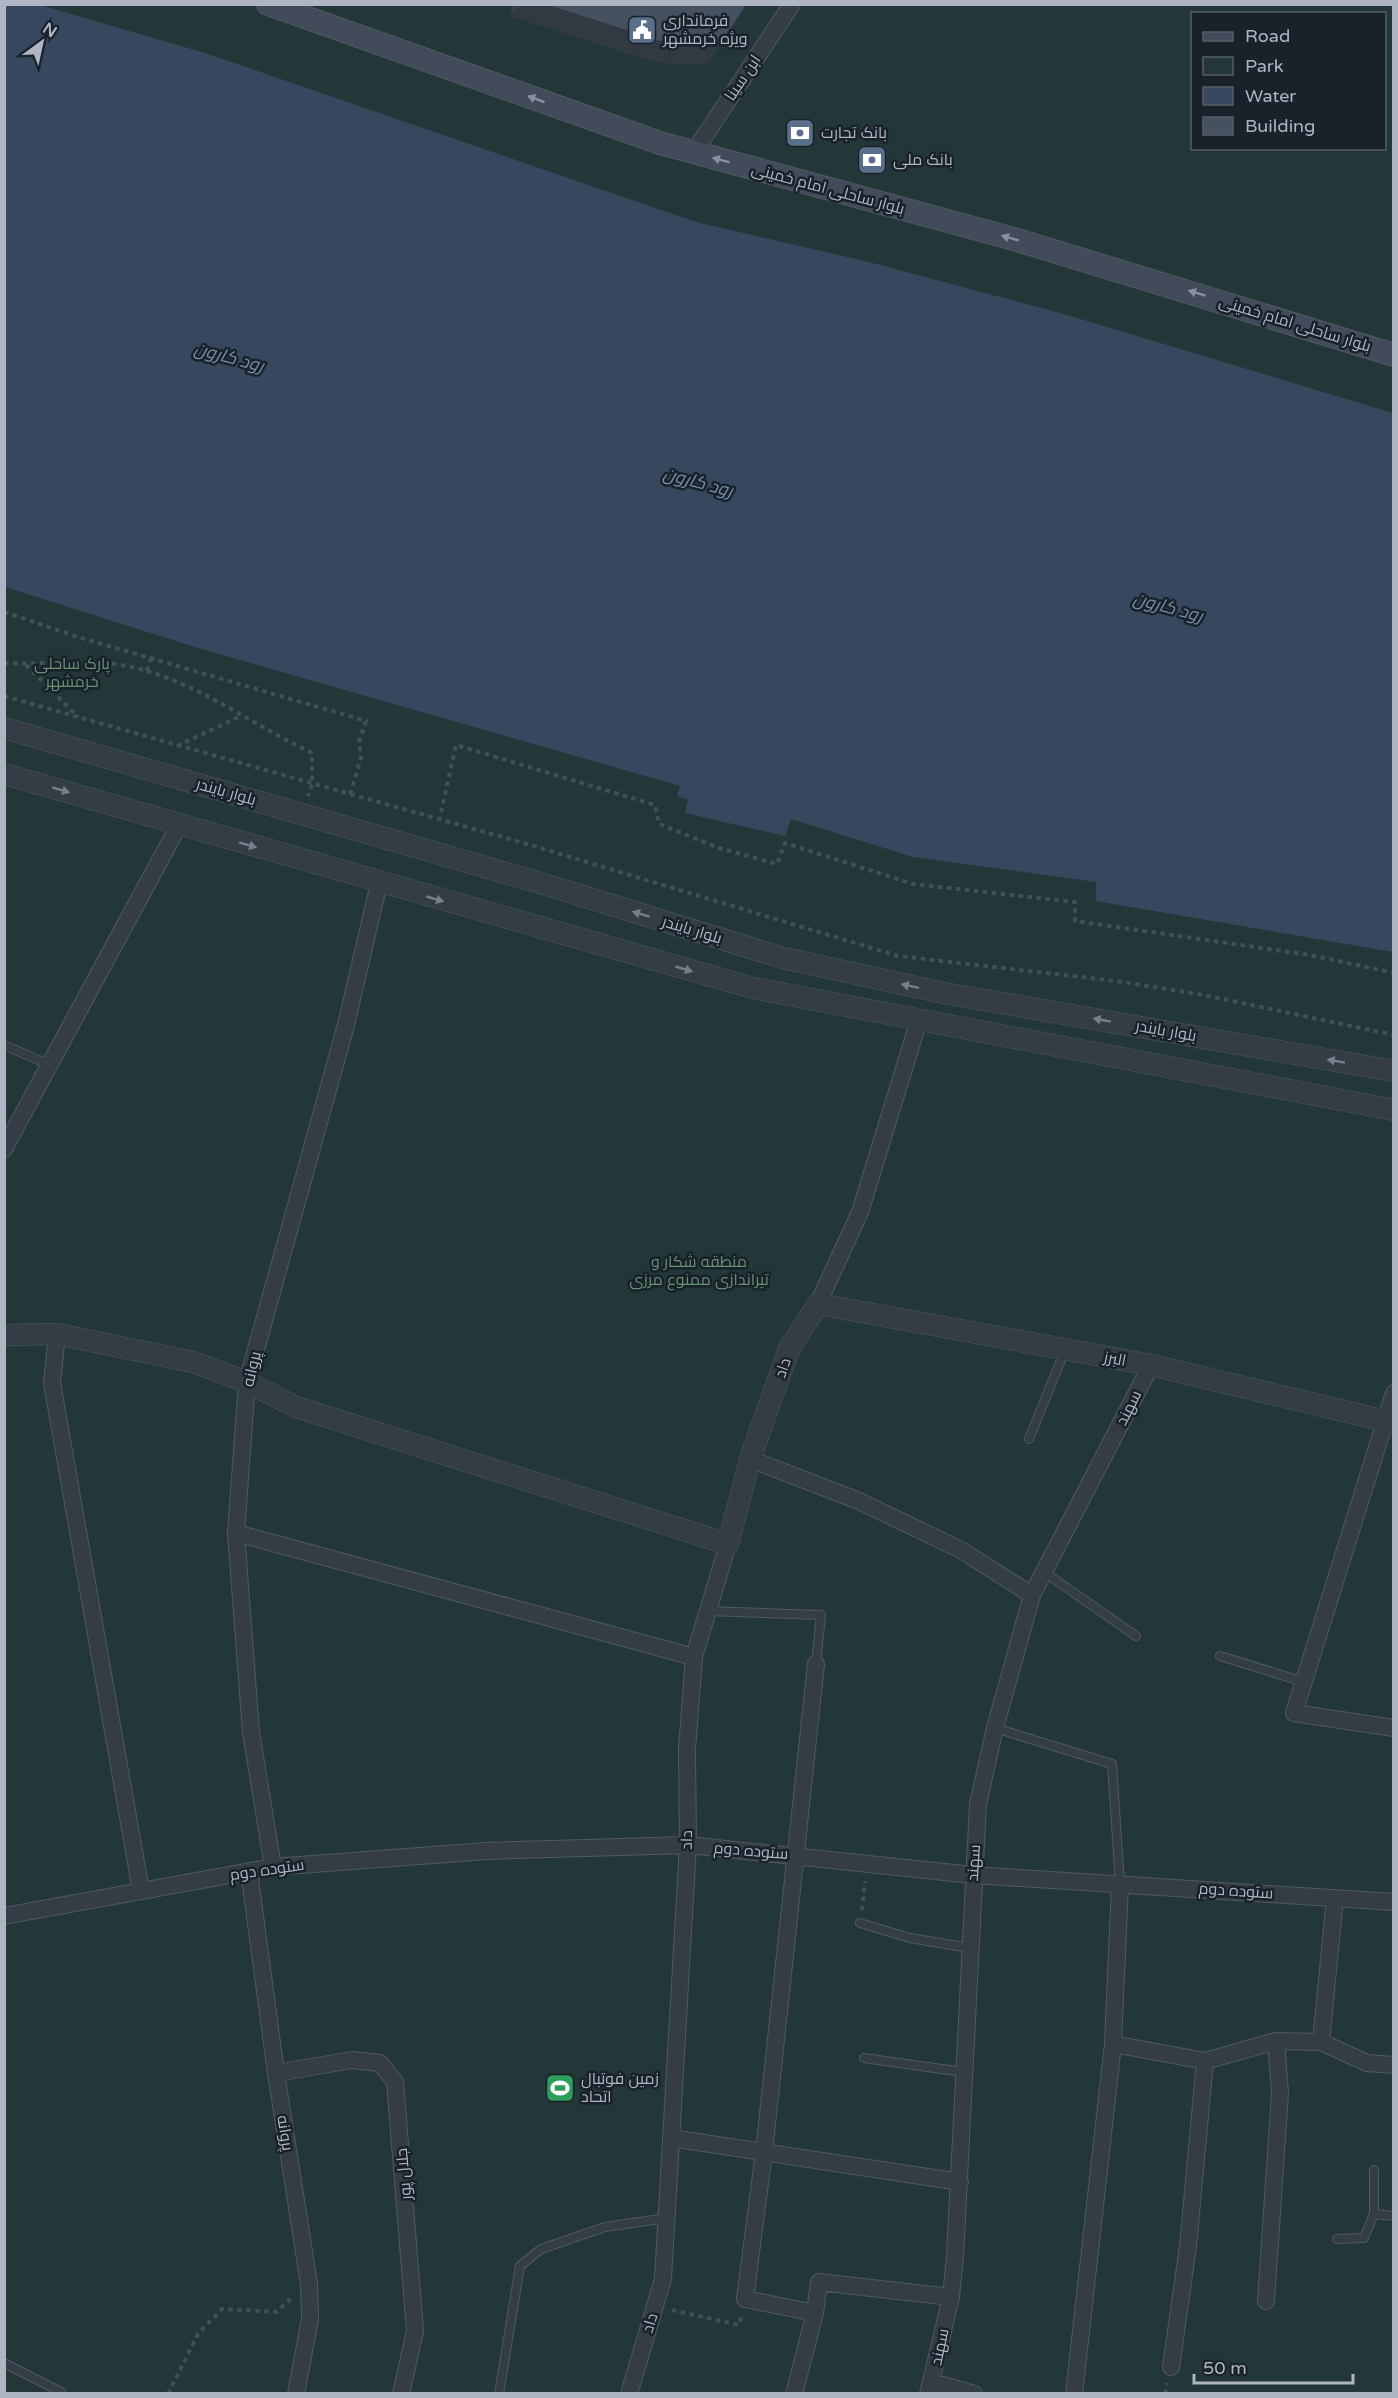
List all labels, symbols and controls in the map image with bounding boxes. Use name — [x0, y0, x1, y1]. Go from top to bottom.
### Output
place label: فرمانداری ویژه خرمشهر — [662, 11, 747, 49]
north arrow — [12, 12, 72, 72]
legend — [1191, 12, 1386, 150]
public building icon: فرمانداری ویژه خرمشهر — [626, 14, 658, 46]
text: N — [39, 18, 60, 42]
text: Road — [1245, 25, 1290, 47]
street label: ابن سینا — [720, 51, 766, 105]
text: Park — [1245, 55, 1284, 77]
text: Water — [1245, 85, 1296, 107]
one-way arrow — [526, 94, 544, 104]
text: Building — [1245, 115, 1315, 137]
bank icon: بانک تجارت — [784, 117, 816, 149]
place label: بانک تجارت — [821, 123, 887, 143]
bank icon: بانک ملی — [856, 144, 888, 176]
place label: بانک ملی — [893, 150, 953, 170]
one-way arrow — [712, 154, 730, 164]
street label: بلوار ساحلی امام خمینی — [749, 159, 907, 220]
one-way arrow — [1001, 233, 1019, 243]
one-way arrow — [1188, 288, 1206, 297]
street label: بلوار ساحلی امام خمینی — [1216, 291, 1373, 358]
water label: رود کارون — [192, 337, 267, 377]
water label: رود کارون — [661, 462, 736, 502]
water label: رود کارون — [1131, 587, 1206, 627]
park label: پارک ساحلی خرمشهر — [34, 654, 111, 692]
street label: بلوار بایندر — [193, 774, 258, 810]
one-way arrow — [52, 786, 70, 795]
one-way arrow — [239, 841, 257, 850]
one-way arrow — [426, 895, 444, 904]
one-way arrow — [632, 909, 650, 918]
street label: بلوار بایندر — [659, 911, 724, 949]
one-way arrow — [675, 965, 693, 974]
one-way arrow — [901, 980, 920, 990]
one-way arrow — [1093, 1015, 1112, 1024]
street label: بلوار بایندر — [1133, 1016, 1198, 1046]
one-way arrow — [1326, 1056, 1345, 1065]
park label: منطقه شکار و تیراندازی ممنوع مرزی — [629, 1252, 769, 1291]
street label: البرز — [1101, 1347, 1128, 1371]
street label: پروانه — [238, 1349, 267, 1389]
street label: داد — [770, 1355, 796, 1381]
street label: سهند — [1112, 1387, 1146, 1429]
street label: داد — [677, 1830, 697, 1850]
street label: ستوده دوم — [713, 1838, 789, 1865]
street label: سهند — [963, 1844, 985, 1882]
street label: ستوده دوم — [229, 1855, 306, 1886]
street label: ستوده دوم — [1198, 1878, 1274, 1905]
place label: زمین فوتبال اتحاد — [581, 2069, 659, 2107]
sports icon: زمین فوتبال اتحاد — [544, 2072, 576, 2104]
street label: پروانه — [271, 2114, 298, 2153]
street label: جلال پور — [392, 2147, 417, 2202]
street label: داد — [638, 2311, 662, 2335]
street label: سهند — [926, 2327, 954, 2367]
scale bar — [1194, 2347, 1353, 2385]
text: 50 m — [1203, 2357, 1247, 2379]

